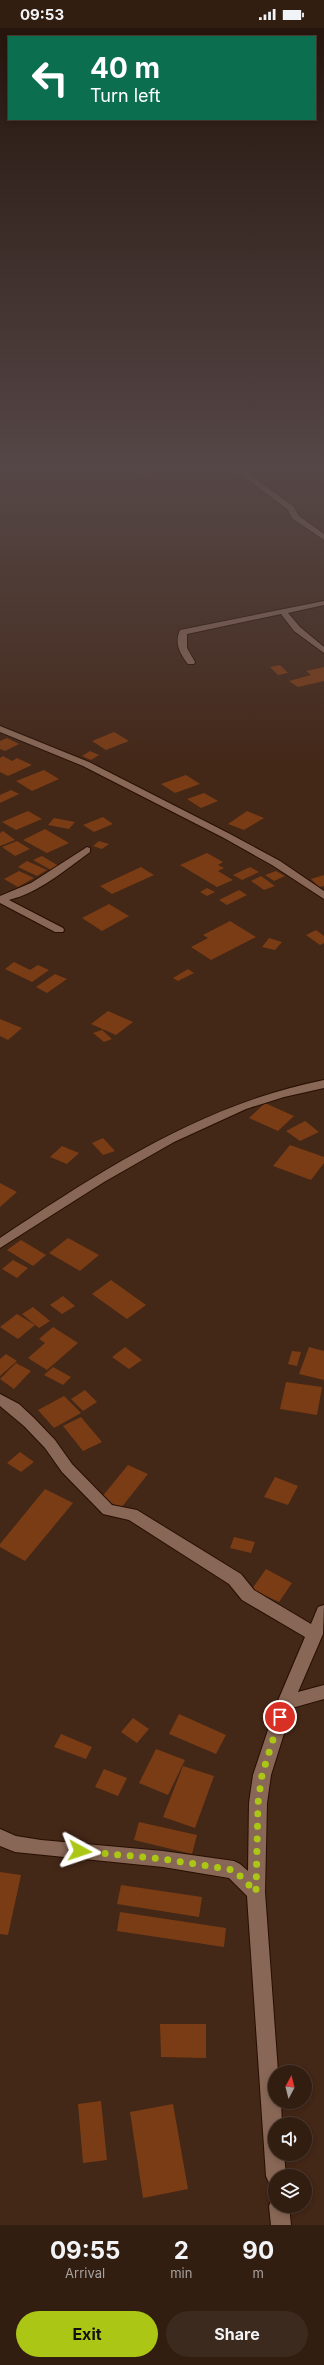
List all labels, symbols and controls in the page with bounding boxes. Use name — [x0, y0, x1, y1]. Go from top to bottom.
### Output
text: 09:53 — [20, 5, 64, 24]
text: 40 m — [90, 51, 160, 85]
icon: left — [24, 52, 76, 104]
text: Turn left — [90, 85, 160, 106]
pin — [263, 1700, 297, 1734]
icon: arrive — [269, 1706, 291, 1728]
position arrow — [59, 1830, 101, 1872]
north arrow — [268, 2065, 312, 2109]
map controls — [268, 2065, 312, 2213]
button: sound — [268, 2117, 312, 2161]
button: layers — [268, 2169, 312, 2213]
text: 09:55 — [50, 2236, 120, 2265]
text: 2 — [174, 2236, 189, 2265]
text: 90 — [242, 2236, 274, 2265]
text: Arrival — [65, 2265, 105, 2281]
text: min — [170, 2265, 192, 2281]
text: m — [253, 2265, 264, 2281]
button: Exit — [16, 2311, 158, 2357]
button: Share — [166, 2311, 308, 2357]

